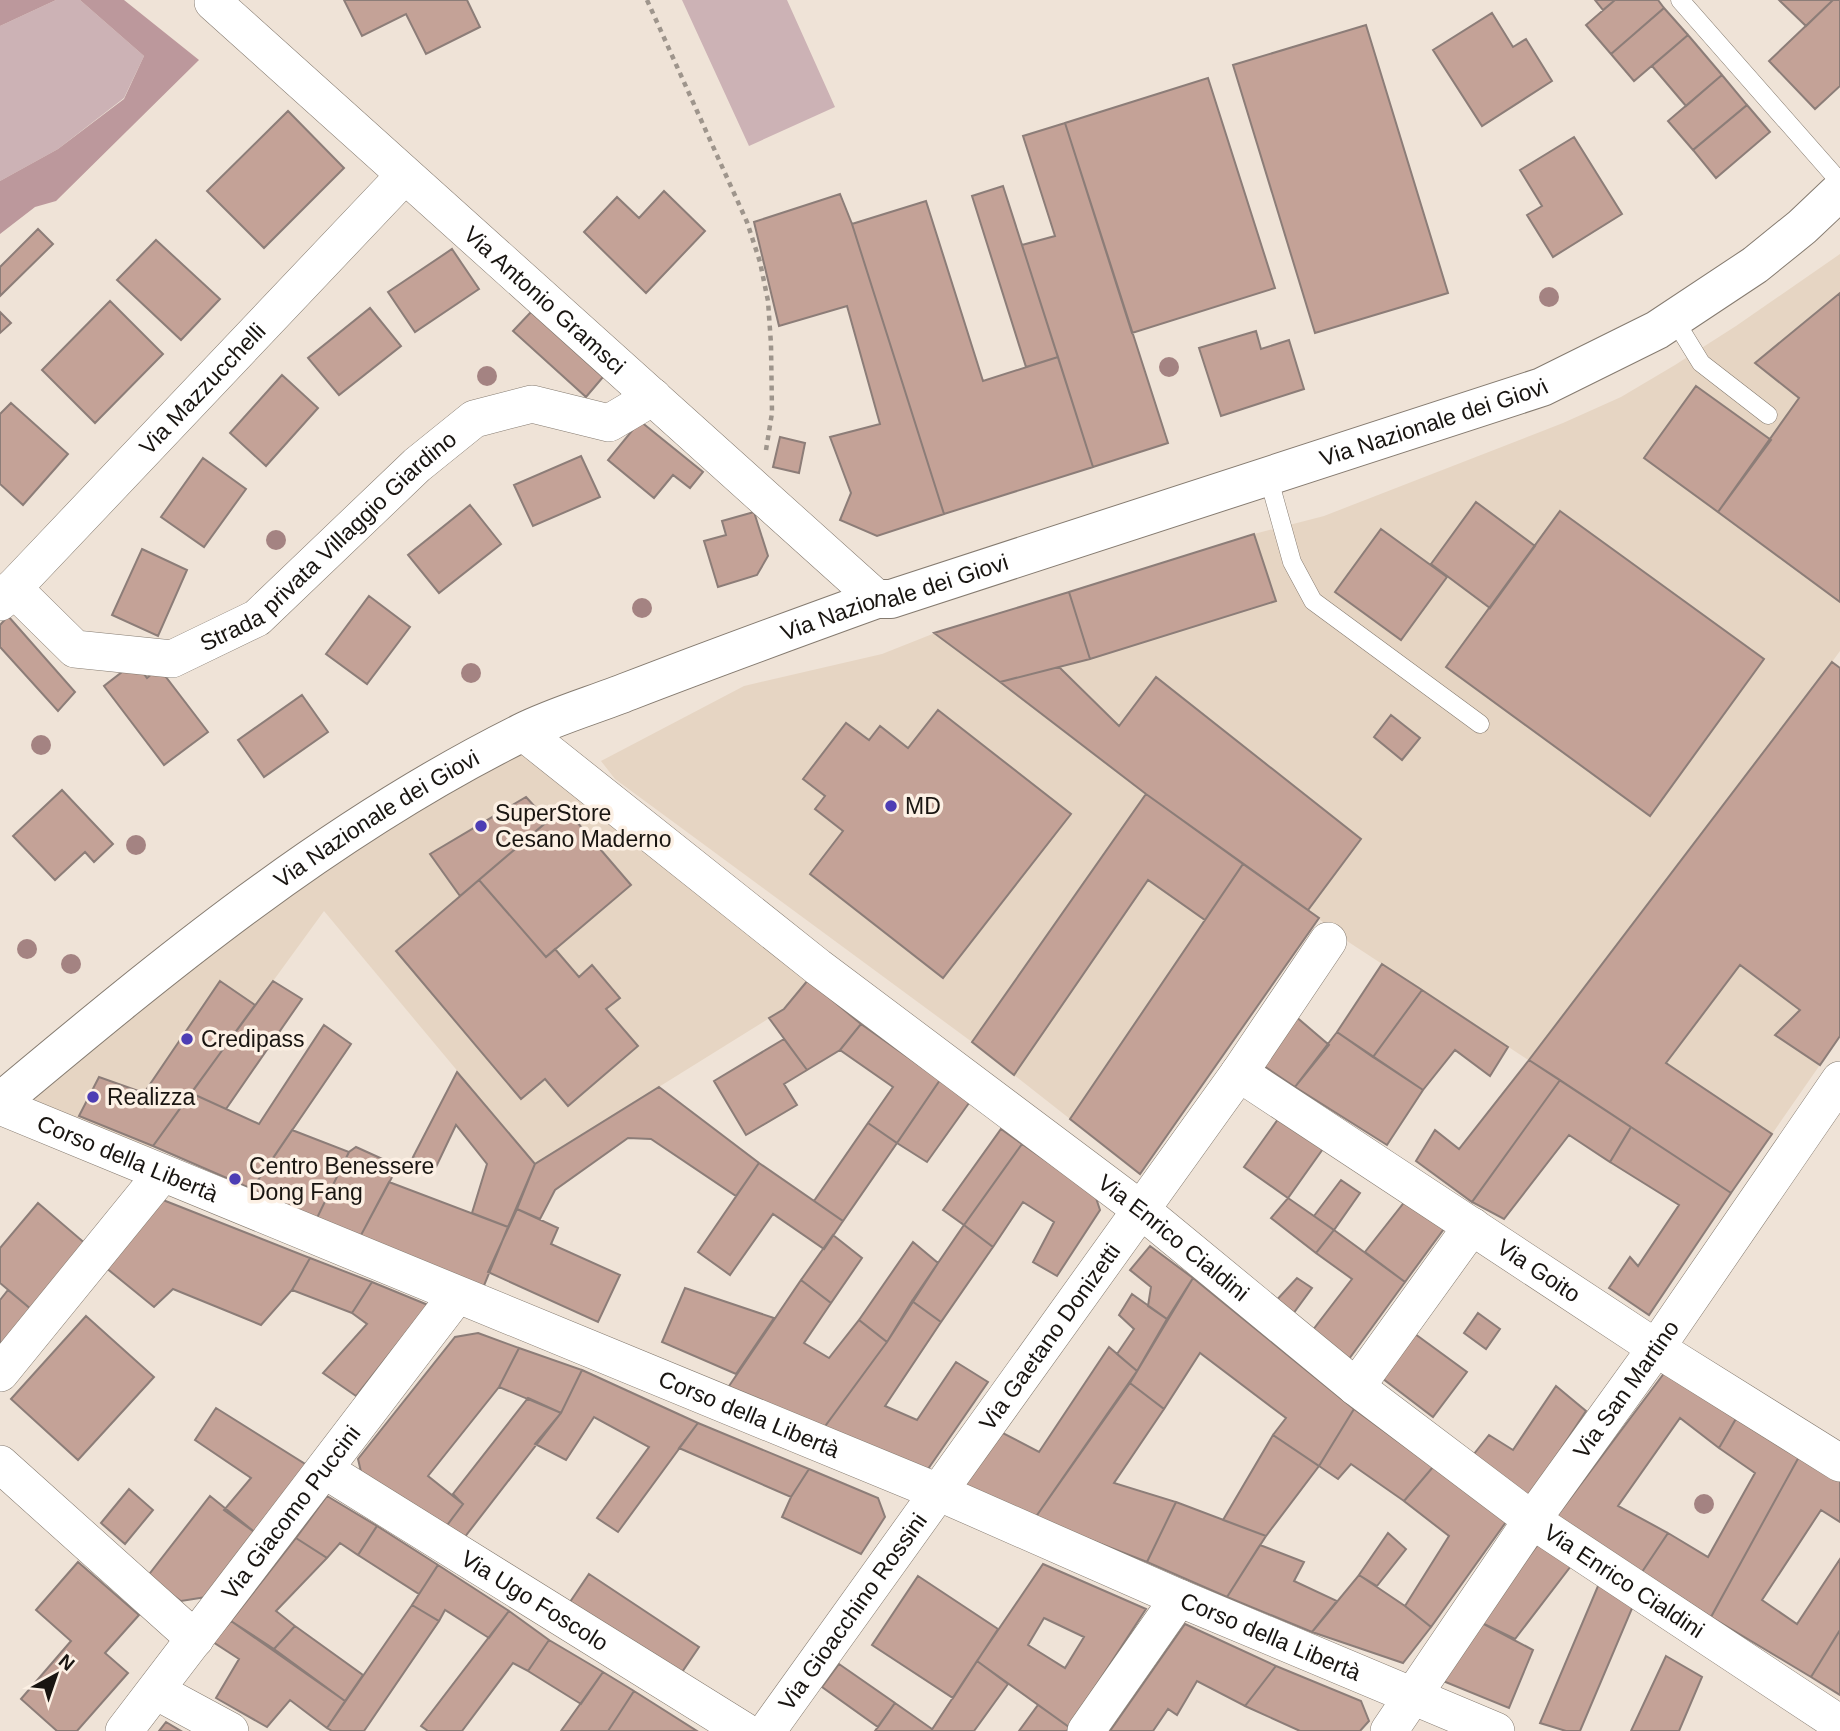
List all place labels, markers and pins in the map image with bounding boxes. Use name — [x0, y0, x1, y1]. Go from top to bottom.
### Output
place label: MD — [905, 793, 941, 819]
marker: MD — [883, 798, 899, 814]
place label: SuperStore Cesano Maderno — [495, 800, 671, 852]
marker: SuperStore Cesano Maderno — [473, 818, 489, 834]
place label: Credipass — [201, 1026, 305, 1052]
marker: Credipass — [179, 1031, 195, 1047]
place label: Realizza — [107, 1084, 195, 1110]
marker: Realizza — [85, 1089, 101, 1105]
place label: Centro Benessere Dong Fang — [249, 1153, 434, 1205]
marker: Centro Benessere Dong Fang — [227, 1171, 243, 1187]

